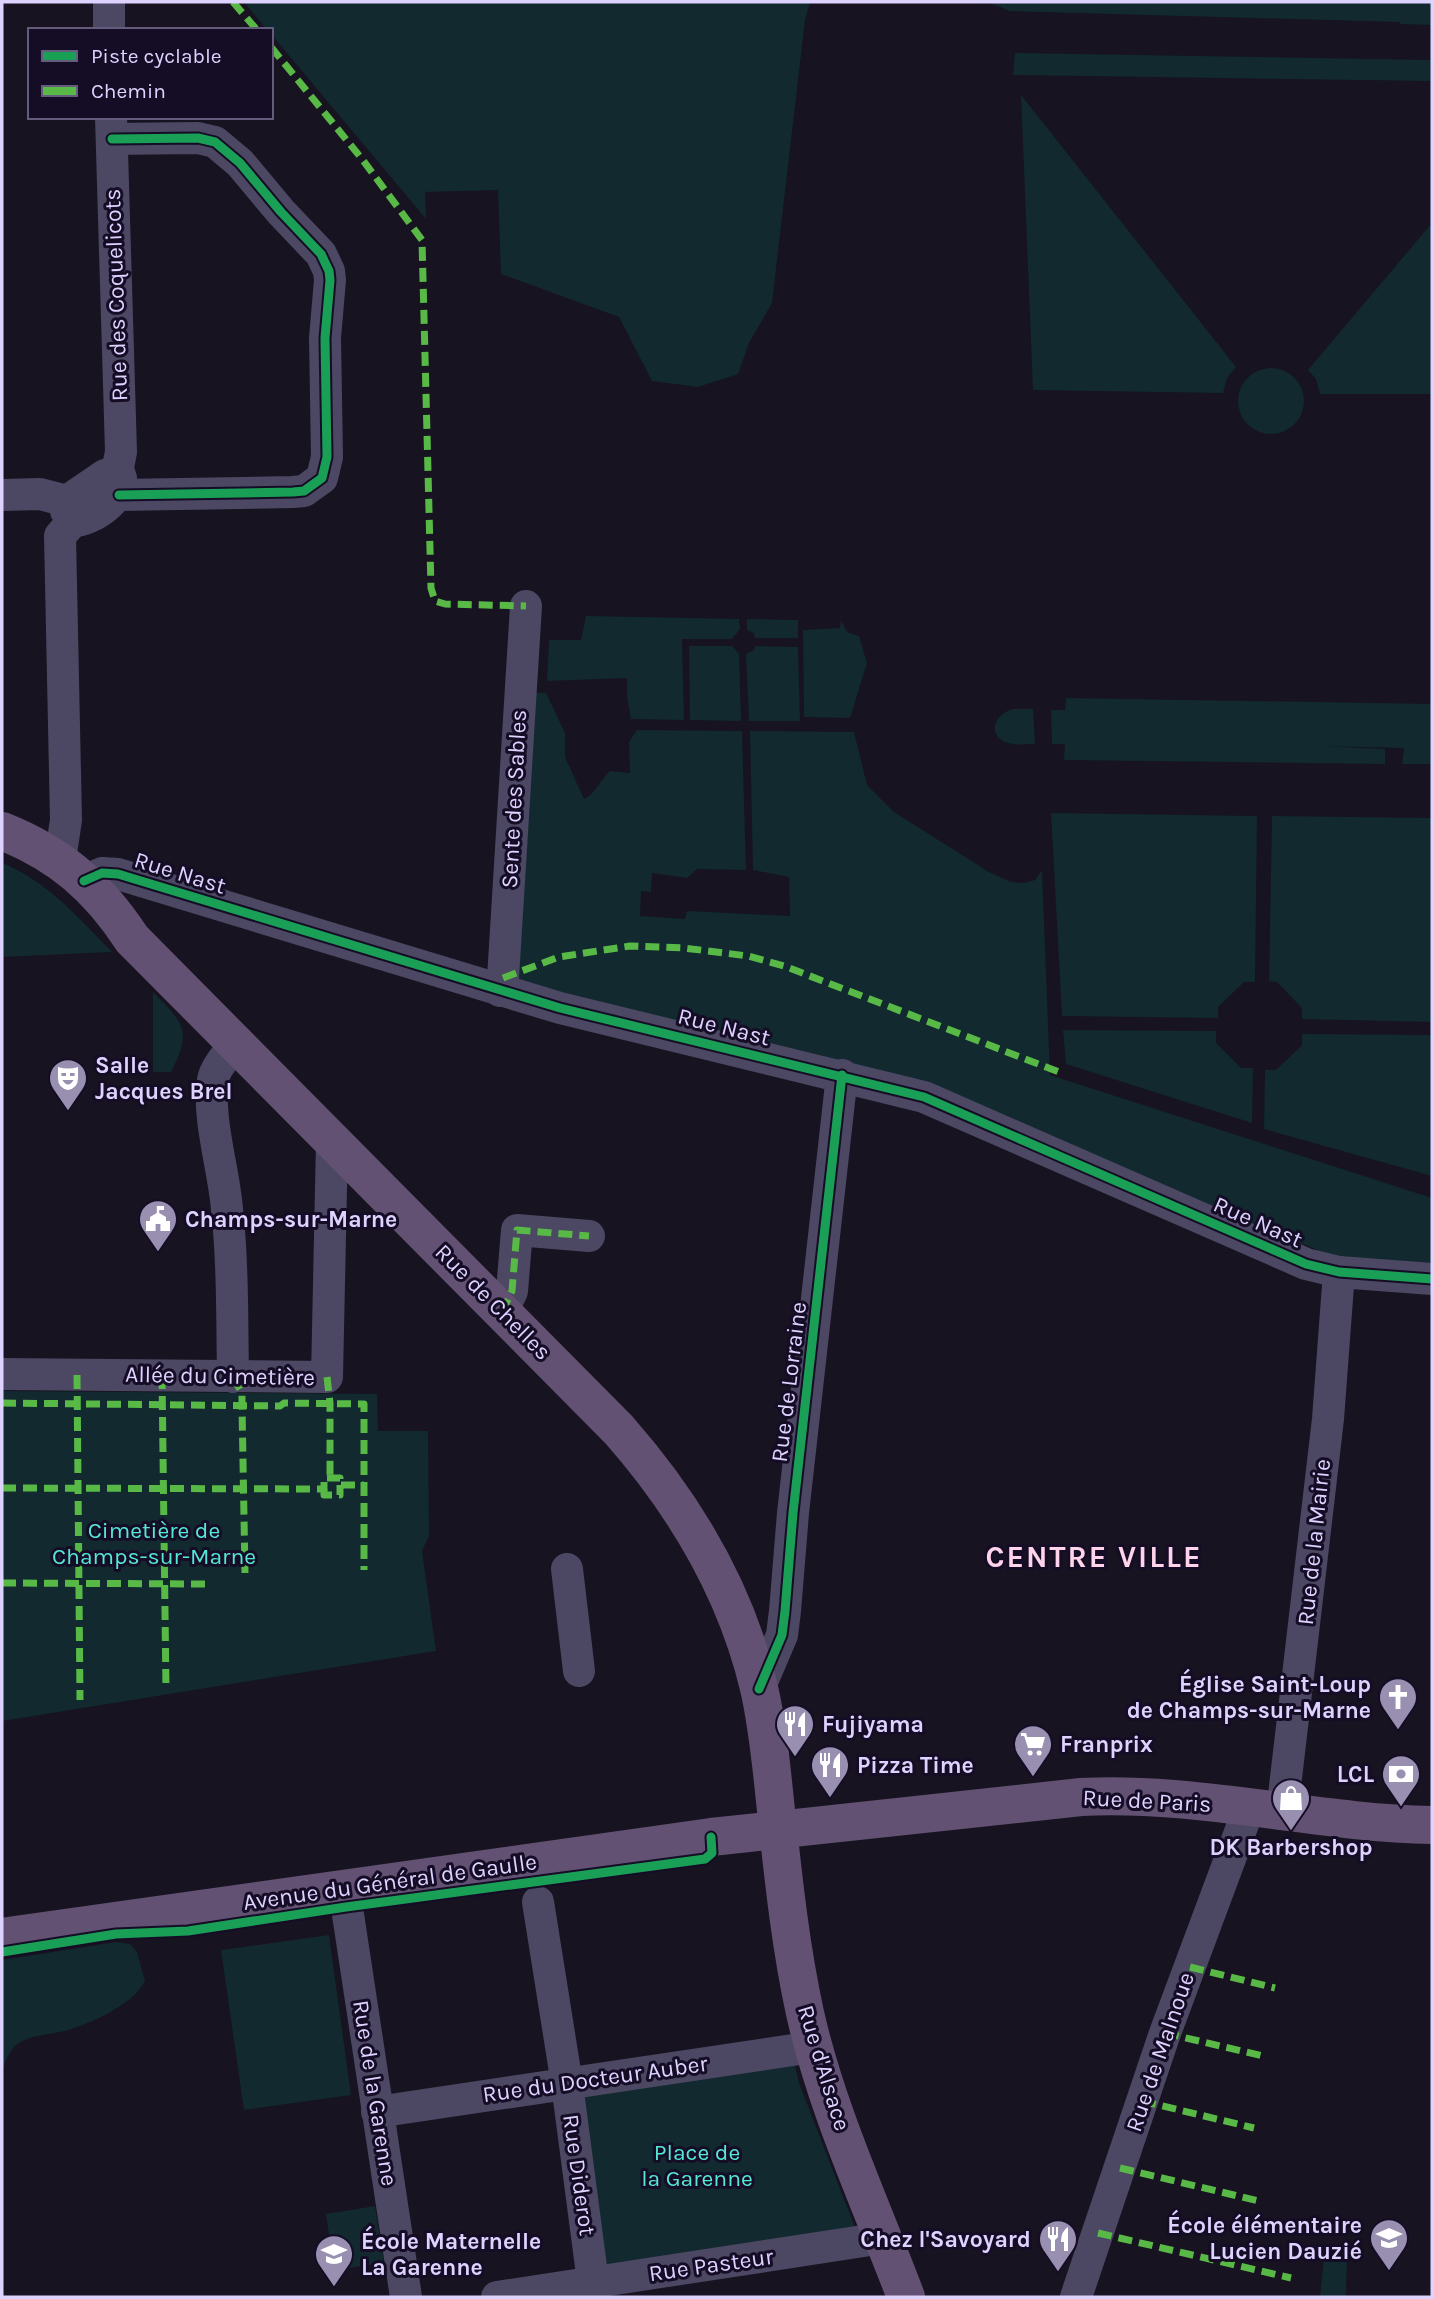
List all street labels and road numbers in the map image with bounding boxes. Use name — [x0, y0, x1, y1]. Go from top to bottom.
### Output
street label: Rue des Coquelicots — [99, 188, 133, 402]
street label: Sente des Sables — [496, 709, 532, 889]
street label: Rue Nast — [131, 846, 229, 900]
street label: Rue Nast — [675, 1002, 773, 1052]
street label: Rue Nast — [1209, 1190, 1307, 1254]
street label: Rue de Chelles — [429, 1238, 557, 1366]
street label: Rue de Lorraine — [766, 1300, 812, 1464]
street label: Allée du Cimetière — [125, 1361, 315, 1391]
street label: Rue de la Mairie — [1292, 1458, 1336, 1626]
street label: Rue de Paris — [1082, 1784, 1212, 1818]
street label: Avenue du Général de Gaulle — [241, 1848, 539, 1916]
street label: Rue de Malnoue — [1120, 1969, 1200, 2135]
street label: Rue de la Garenne — [347, 1998, 403, 2188]
street label: Rue d'Alsace — [792, 2002, 856, 2134]
street label: Rue du Docteur Auber — [481, 2050, 710, 2108]
street label: Rue Diderot — [557, 2113, 601, 2238]
street label: Rue Pasteur — [647, 2243, 776, 2287]

